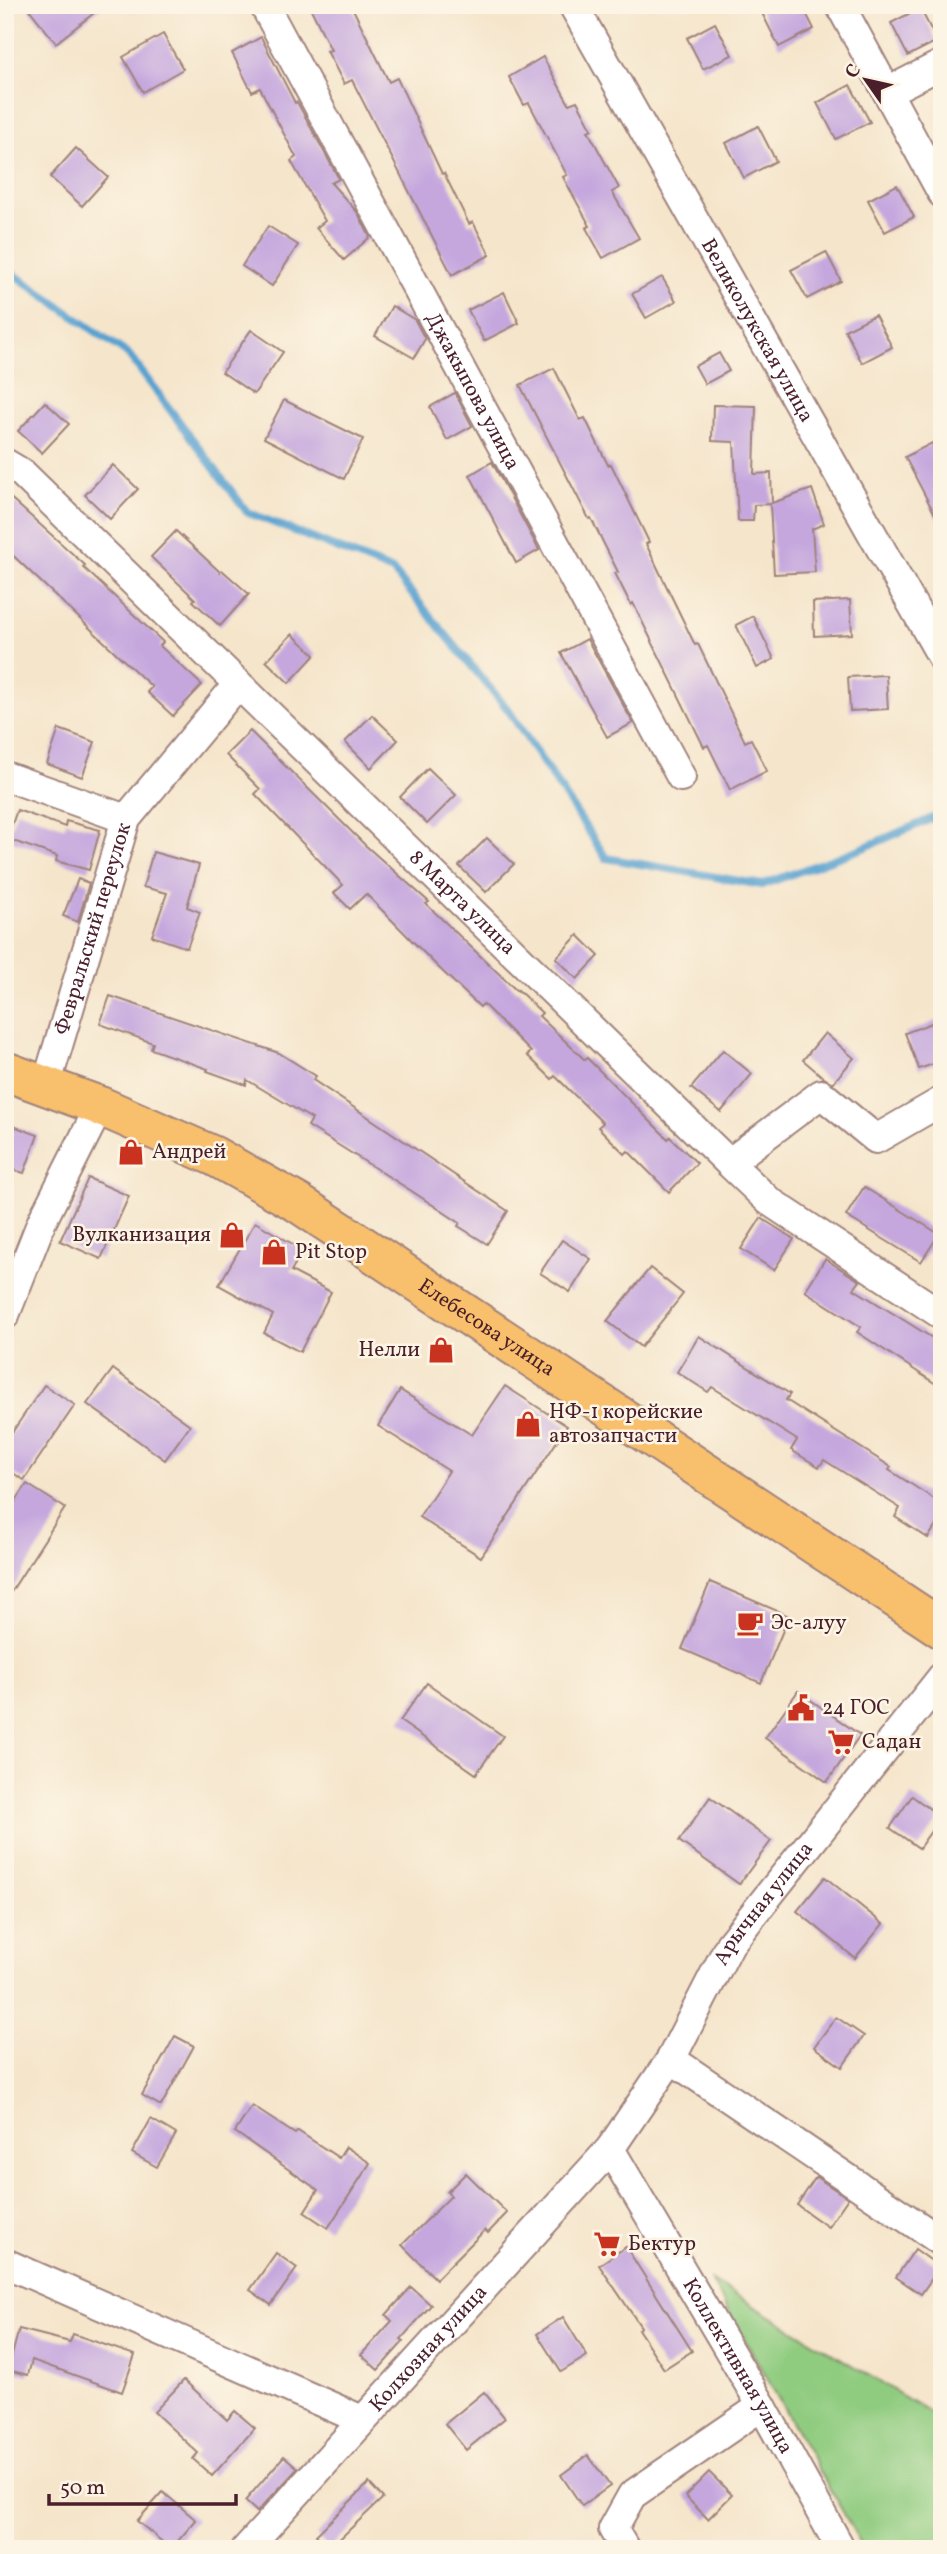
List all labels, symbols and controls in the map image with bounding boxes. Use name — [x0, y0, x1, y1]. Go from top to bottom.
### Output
north arrow — [832, 46, 902, 116]
text: С — [839, 59, 868, 84]
street label: Великолукская улица — [694, 233, 821, 428]
street label: Джакыпова улица — [418, 307, 527, 475]
street label: Февральский переулок — [48, 819, 139, 1039]
street label: 8 Марта улица — [402, 844, 522, 962]
shop icon: Андрей — [116, 1137, 146, 1167]
place label: Андрей — [152, 1138, 226, 1167]
shop icon: Вулканизация — [217, 1220, 247, 1250]
place label: Вулканизация — [72, 1221, 211, 1250]
shop icon: Pit Stop — [259, 1237, 289, 1267]
place label: Pit Stop — [295, 1238, 367, 1267]
street label: Елебесова улица — [412, 1272, 561, 1384]
shop icon: Нелли — [426, 1335, 456, 1365]
place label: Нелли — [359, 1336, 420, 1365]
place label: НФ-1 корейские автозапчасти — [549, 1398, 703, 1451]
shop icon: НФ-1 корейские автозапчасти — [513, 1409, 543, 1439]
cafe icon: Эс-алуу — [735, 1608, 765, 1638]
place label: Эс-алуу — [771, 1609, 847, 1638]
public building icon: 24 ГОС — [786, 1693, 816, 1723]
place label: 24 ГОС — [822, 1694, 890, 1723]
supermarket icon: Садан — [826, 1727, 856, 1757]
place label: Садан — [862, 1728, 922, 1757]
street label: Арычная улица — [707, 1836, 820, 1971]
supermarket icon: Бектур — [592, 2229, 622, 2259]
place label: Бектур — [628, 2230, 696, 2259]
street label: Коллективная улица — [675, 2273, 800, 2459]
street label: Колхозная улица — [363, 2278, 494, 2419]
scale bar — [49, 2463, 236, 2507]
text: 50 m — [60, 2474, 105, 2503]

